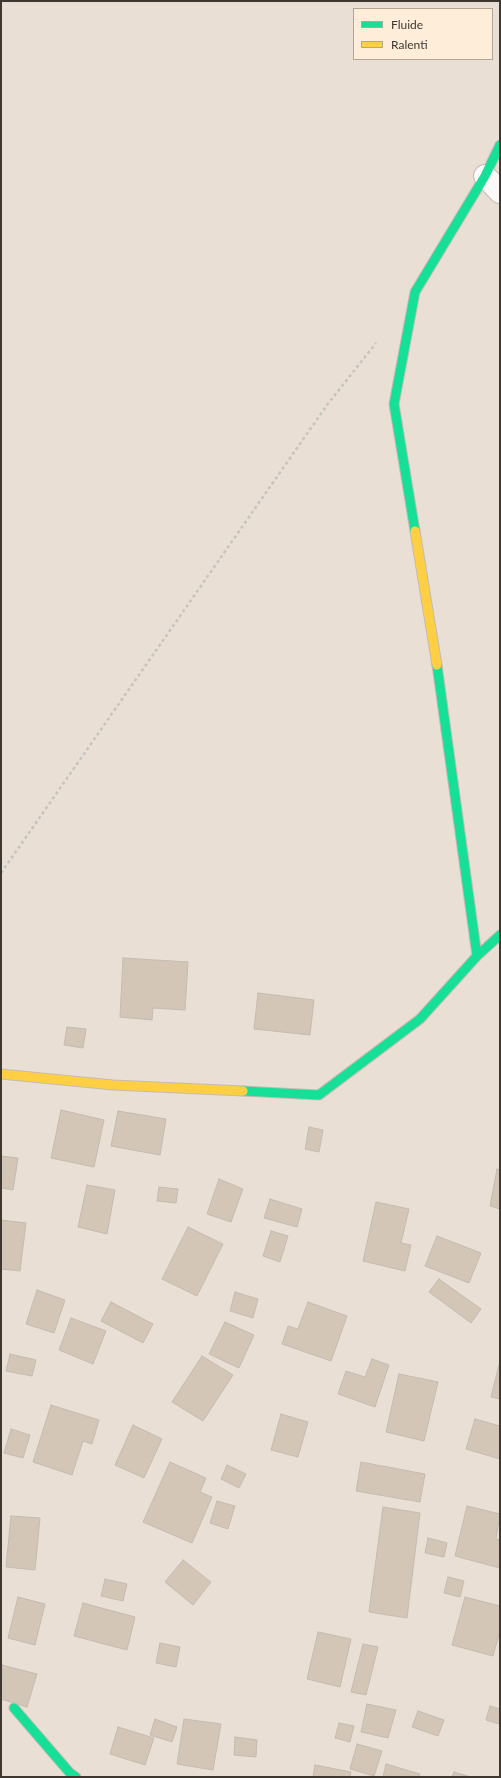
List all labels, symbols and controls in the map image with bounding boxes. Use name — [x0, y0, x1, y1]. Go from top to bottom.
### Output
legend — [353, 8, 493, 60]
text: Fluide — [391, 17, 423, 32]
text: Ralenti — [391, 37, 428, 52]

